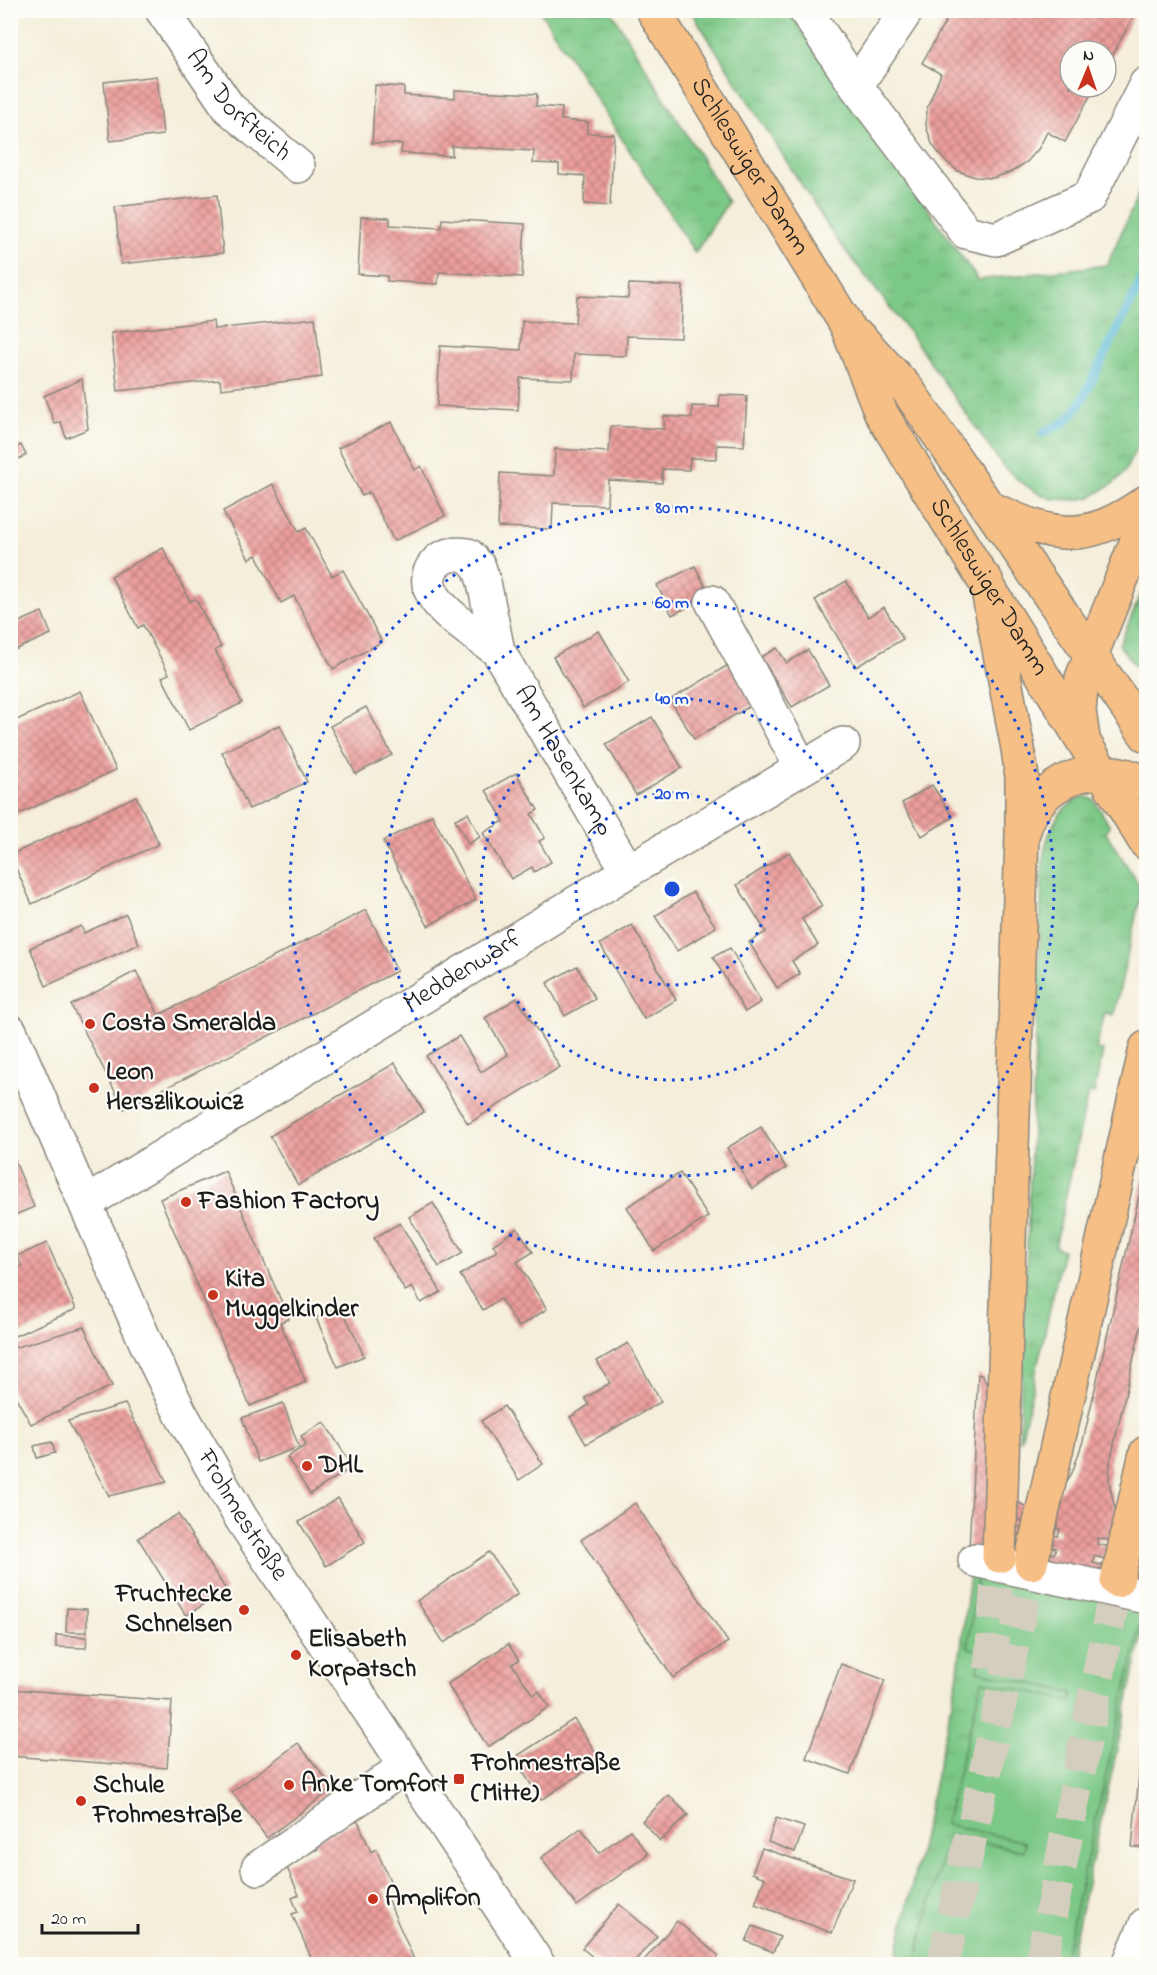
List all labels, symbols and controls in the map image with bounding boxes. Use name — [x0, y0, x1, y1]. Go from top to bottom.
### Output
north arrow — [1058, 39, 1118, 99]
street label: Am Dorfteich — [175, 42, 299, 171]
text: N — [1083, 44, 1094, 68]
street label: Schleswiger Damm — [680, 70, 819, 263]
street label: Schleswiger Damm — [919, 491, 1058, 684]
text: 80 m — [655, 496, 689, 522]
text: 60 m — [655, 591, 689, 617]
street label: Am Hasenkamp — [504, 679, 623, 844]
text: 40 m — [655, 687, 689, 713]
text: 20 m — [653, 782, 690, 808]
centre of rings — [662, 879, 682, 899]
street label: Meddenwarf — [397, 921, 530, 1023]
place label: Costa Smeralda — [102, 1005, 276, 1043]
marker: Costa Smeralda — [83, 1017, 97, 1031]
place label: Leon Herszlikowicz — [106, 1054, 244, 1122]
marker: Leon Herszlikowicz — [87, 1081, 101, 1095]
place label: Fashion Factory — [196, 1183, 379, 1221]
marker: Fashion Factory — [179, 1195, 193, 1209]
place label: Kita Muggelkinder — [225, 1261, 359, 1330]
marker: Kita Muggelkinder — [206, 1288, 220, 1302]
street label: Frohmestraße — [186, 1442, 297, 1590]
place label: DHL — [318, 1447, 364, 1485]
marker: DHL — [300, 1459, 314, 1473]
place label: Fruchtecke Schnelsen — [114, 1576, 233, 1644]
marker: Fruchtecke Schnelsen — [237, 1603, 251, 1617]
place label: Elisabeth Korpatsch — [308, 1621, 416, 1689]
marker: Elisabeth Korpatsch — [289, 1648, 303, 1662]
place label: Frohmestraße (Mitte) — [469, 1745, 621, 1813]
place label: Anke Tomfort — [301, 1766, 448, 1804]
place label: Schule Frohmestraße — [91, 1767, 243, 1835]
marker: Frohmestraße (Mitte) — [452, 1772, 466, 1786]
marker: Anke Tomfort — [282, 1778, 296, 1792]
marker: Schule Frohmestraße — [74, 1794, 88, 1808]
place label: Amplifon — [385, 1880, 481, 1918]
marker: Amplifon — [366, 1892, 380, 1906]
scale bar — [42, 1897, 138, 1935]
text: 20 m — [51, 1907, 86, 1933]

